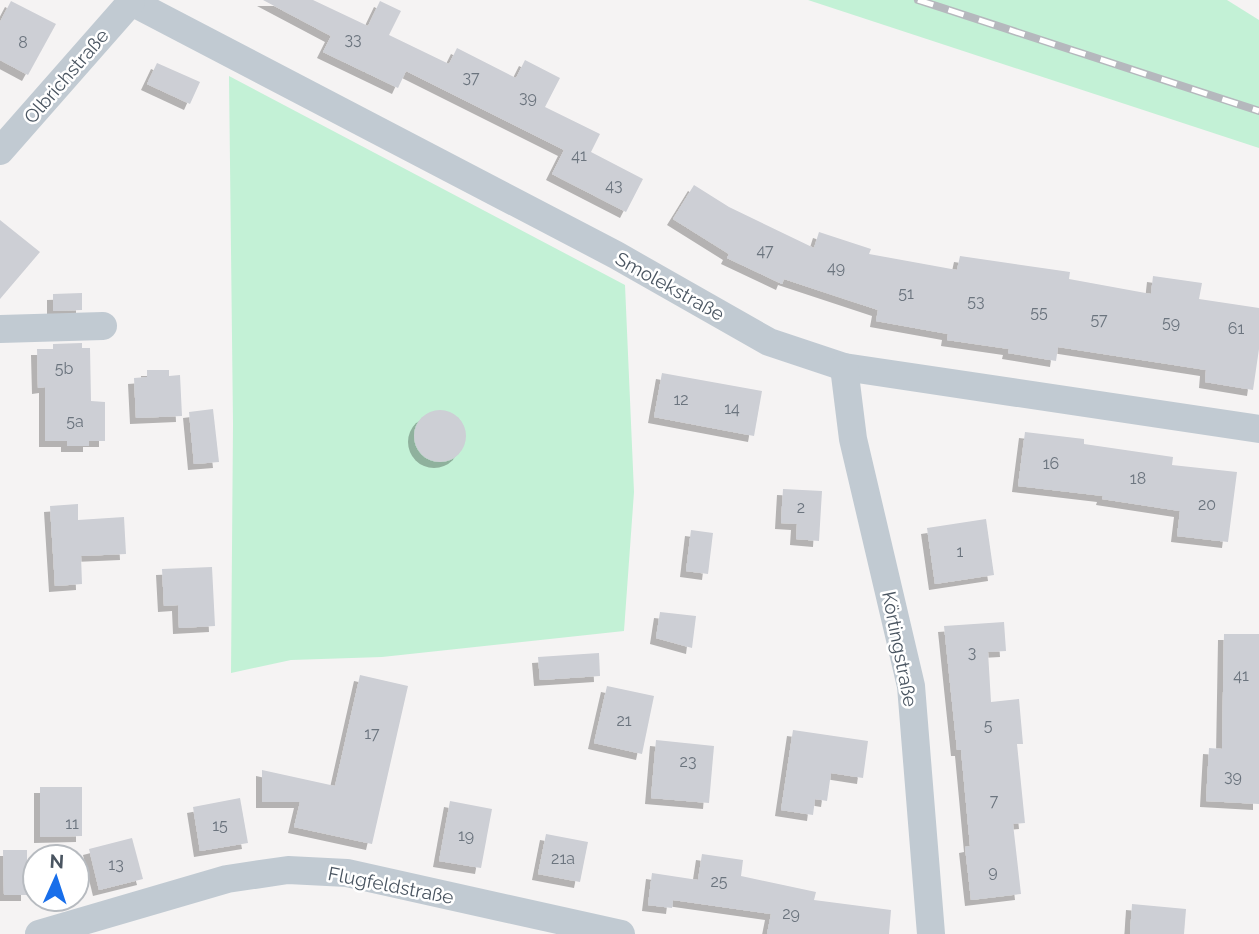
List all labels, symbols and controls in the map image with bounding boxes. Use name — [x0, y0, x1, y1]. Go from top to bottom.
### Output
street label: Olbrichstraße — [19, 24, 113, 128]
house number: 33 — [344, 30, 362, 49]
house number: 8 — [18, 33, 28, 52]
house number: 37 — [462, 68, 480, 87]
house number: 39 — [519, 88, 537, 107]
house number: 41 — [571, 146, 587, 165]
house number: 43 — [605, 176, 623, 195]
house number: 47 — [756, 241, 774, 260]
street label: Smolekstraße — [612, 247, 728, 325]
house number: 49 — [827, 258, 845, 277]
house number: 51 — [898, 284, 914, 303]
house number: 53 — [967, 292, 985, 311]
house number: 55 — [1030, 303, 1048, 322]
house number: 57 — [1090, 310, 1108, 329]
house number: 59 — [1162, 313, 1180, 332]
house number: 61 — [1228, 319, 1244, 338]
house number: 5b — [55, 359, 73, 378]
house number: 12 — [673, 390, 689, 409]
house number: 14 — [724, 399, 740, 418]
house number: 5a — [66, 412, 84, 431]
house number: 16 — [1043, 454, 1059, 473]
house number: 18 — [1130, 469, 1146, 488]
house number: 20 — [1198, 495, 1216, 514]
house number: 2 — [797, 498, 805, 517]
house number: 1 — [957, 542, 964, 561]
street label: Körtingstraße — [878, 589, 922, 709]
house number: 3 — [968, 643, 976, 662]
house number: 41 — [1233, 666, 1249, 685]
house number: 21 — [616, 711, 632, 730]
house number: 5 — [984, 716, 993, 735]
house number: 17 — [364, 724, 380, 743]
house number: 23 — [680, 752, 696, 771]
house number: 39 — [1224, 767, 1242, 786]
house number: 7 — [990, 791, 999, 810]
house number: 11 — [65, 814, 79, 833]
house number: 15 — [212, 816, 228, 835]
house number: 19 — [458, 826, 474, 845]
north arrow — [21, 843, 91, 913]
house number: 21a — [551, 849, 575, 868]
text: N — [49, 850, 65, 872]
house number: 13 — [108, 855, 124, 874]
street label: Flugfeldstraße — [326, 862, 456, 908]
house number: 9 — [988, 862, 998, 881]
house number: 25 — [710, 872, 728, 891]
house number: 29 — [782, 904, 800, 923]

